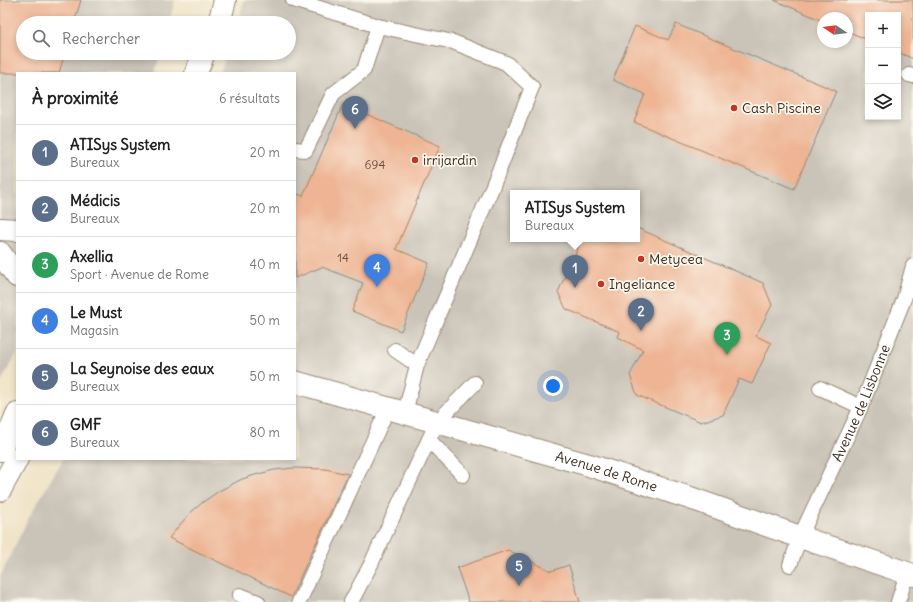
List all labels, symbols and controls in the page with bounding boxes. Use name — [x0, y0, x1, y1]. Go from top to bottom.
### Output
north arrow — [817, 12, 853, 48]
map controls — [865, 12, 901, 120]
button: + — [865, 12, 901, 48]
search box — [16, 16, 296, 60]
icon: search — [30, 27, 52, 49]
text: Rechercher — [62, 29, 140, 48]
button: − — [865, 48, 901, 84]
button: layers — [865, 84, 901, 120]
text: À proximité — [32, 87, 118, 109]
text: 6 résultats — [219, 90, 280, 107]
pin: 6 — [342, 96, 368, 129]
place label: Cash Piscine — [742, 99, 821, 117]
marker: Cash Piscine — [729, 103, 739, 113]
text: ATISys System — [70, 135, 170, 154]
text: 1 — [42, 144, 48, 161]
text: 20 m — [250, 144, 280, 161]
place label: irrijardin — [423, 151, 477, 169]
text: Bureaux — [70, 154, 119, 171]
marker: irrijardin — [410, 155, 420, 165]
house number: 694 — [365, 157, 385, 172]
popup — [510, 190, 640, 242]
text: Médicis — [70, 191, 120, 210]
text: ATISys System — [525, 198, 625, 217]
text: 2 — [41, 200, 49, 217]
text: 20 m — [250, 200, 280, 217]
text: Bureaux — [70, 210, 119, 227]
text: Bureaux — [525, 217, 574, 234]
text: Axellia — [70, 247, 113, 266]
house number: 14 — [337, 250, 349, 265]
place label: Metycea — [649, 250, 703, 268]
pin: 4 — [364, 254, 390, 287]
marker: Metycea — [636, 254, 646, 264]
pin: 1 — [562, 255, 588, 288]
text: 3 — [41, 256, 49, 273]
text: 40 m — [249, 256, 280, 273]
text: Sport · Avenue de Rome — [70, 266, 209, 283]
place label: Ingeliance — [609, 275, 675, 293]
marker: Ingeliance — [596, 279, 606, 289]
pin: 2 — [628, 298, 654, 331]
text: Le Must — [70, 303, 122, 322]
text: 4 — [41, 312, 49, 329]
text: 50 m — [249, 312, 280, 329]
text: Magasin — [70, 322, 119, 339]
pin: 3 — [714, 322, 740, 355]
street label: Avenue de Lisbonne — [828, 342, 894, 464]
text: La Seynoise des eaux — [70, 359, 214, 378]
text: 5 — [41, 368, 49, 385]
text: 50 m — [249, 368, 280, 385]
your location — [543, 376, 563, 396]
text: Bureaux — [70, 378, 119, 395]
text: GMF — [70, 415, 102, 434]
text: 6 — [41, 424, 49, 441]
text: 80 m — [249, 424, 280, 441]
text: Bureaux — [70, 434, 119, 451]
street label: Avenue de Rome — [553, 447, 660, 496]
pin: 5 — [506, 553, 532, 586]

